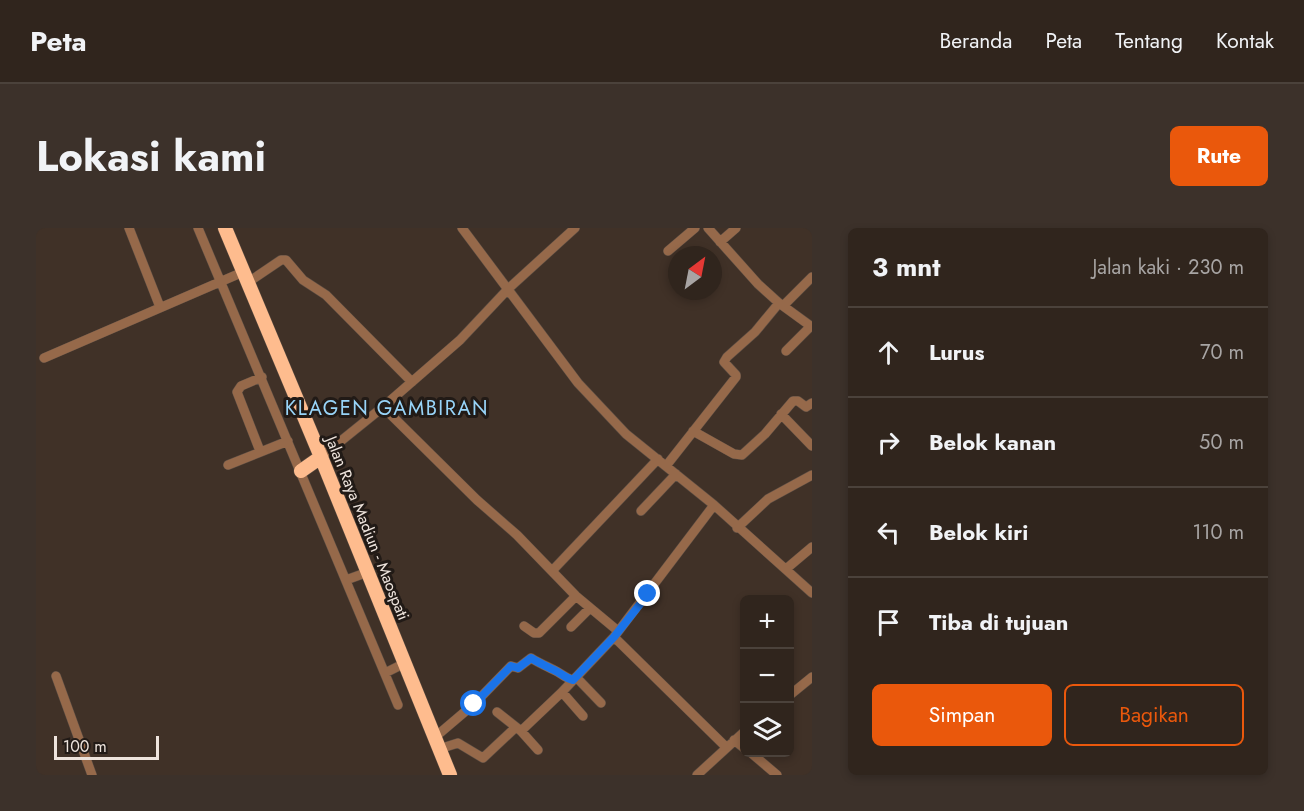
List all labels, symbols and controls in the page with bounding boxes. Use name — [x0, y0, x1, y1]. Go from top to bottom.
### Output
text: Peta — [30, 21, 87, 62]
text: Beranda — [939, 26, 1012, 56]
text: Peta — [1045, 26, 1082, 56]
text: Tentang — [1115, 26, 1183, 56]
text: Kontak — [1216, 26, 1274, 56]
text: Lokasi kami — [36, 126, 266, 187]
button: Rute — [1170, 126, 1268, 186]
north arrow — [668, 246, 722, 300]
text: 3 mnt — [872, 248, 940, 286]
text: Jalan kaki · 230 m — [1093, 253, 1244, 282]
icon: ahead — [872, 336, 905, 369]
text: Lurus — [929, 336, 985, 368]
text: 70 m — [1200, 338, 1244, 367]
district label: KLAGEN GAMBIRAN — [285, 394, 489, 423]
icon: right — [872, 426, 905, 459]
text: Belok kanan — [929, 426, 1056, 458]
text: 50 m — [1199, 428, 1244, 457]
street label: Jalan Raya Madiun - Maospati — [319, 431, 415, 624]
icon: left — [872, 516, 905, 549]
text: Belok kiri — [929, 516, 1028, 548]
text: 110 m — [1192, 518, 1244, 547]
route end — [634, 580, 660, 606]
map controls — [740, 595, 794, 757]
button: + — [740, 595, 794, 649]
icon: arrive — [872, 606, 905, 639]
text: Tiba di tujuan — [929, 606, 1068, 638]
button: − — [740, 649, 794, 703]
button: Simpan — [872, 684, 1052, 746]
button: Bagikan — [1064, 684, 1244, 746]
route start — [460, 690, 486, 716]
button: layers — [740, 703, 794, 757]
scale bar — [54, 733, 159, 760]
text: 100 m — [63, 735, 107, 758]

